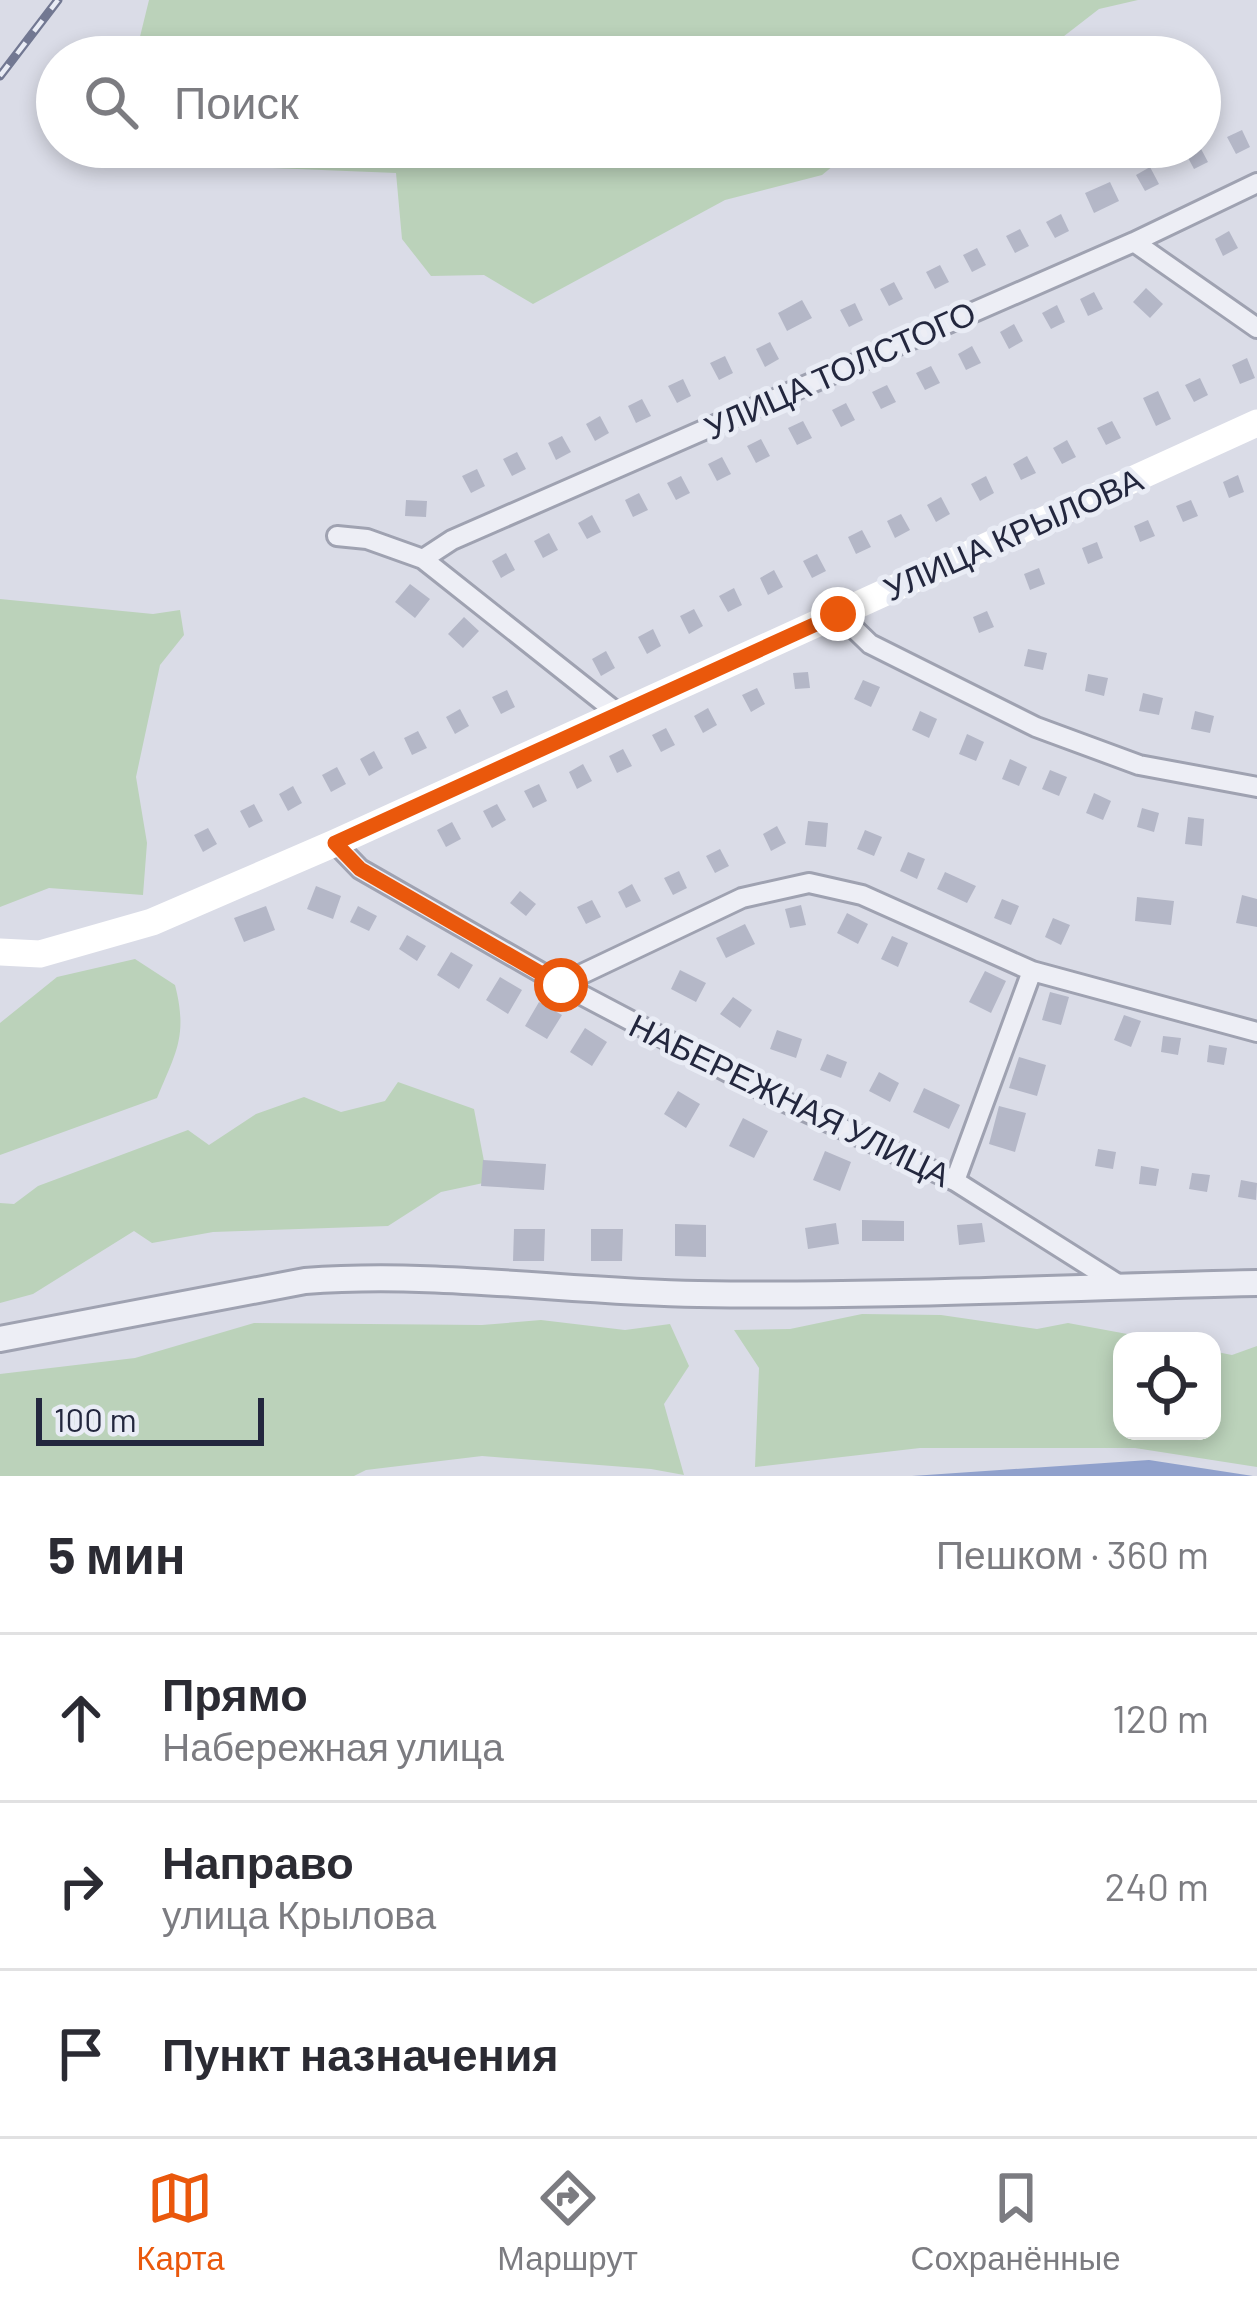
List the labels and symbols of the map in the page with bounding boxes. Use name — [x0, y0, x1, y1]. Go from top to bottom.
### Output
street label: УЛИЦА ТОЛСТОГО — [698, 291, 981, 447]
street label: УЛИЦА КРЫЛОВА — [877, 458, 1148, 608]
route end — [811, 587, 865, 641]
route start — [534, 958, 588, 1012]
street label: НАБЕРЕЖНАЯ УЛИЦА — [624, 1004, 957, 1194]
scale bar — [36, 1392, 264, 1445]

